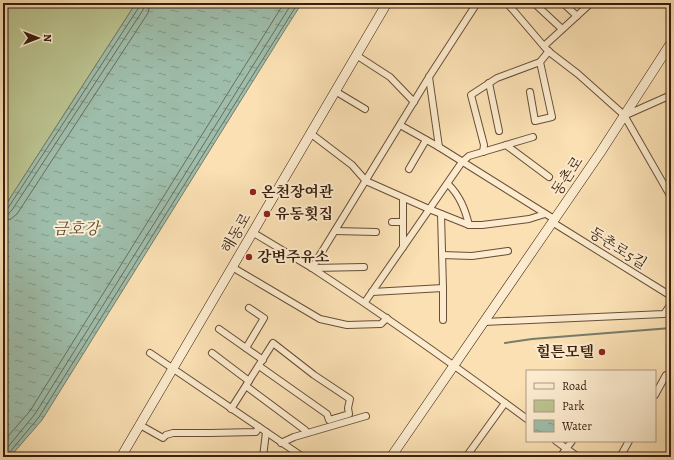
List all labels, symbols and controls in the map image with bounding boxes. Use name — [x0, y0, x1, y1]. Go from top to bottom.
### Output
north arrow — [18, 18, 58, 58]
text: N — [40, 34, 55, 42]
street label: 동촌로 — [547, 152, 588, 200]
place label: 온천장여관 — [261, 182, 334, 202]
marker: 온천장여관 — [248, 187, 258, 197]
place label: 유동횟집 — [275, 204, 333, 224]
street label: 해동로 — [216, 209, 256, 257]
marker: 유동횟집 — [262, 209, 272, 219]
water label: 금호강 — [53, 218, 102, 240]
street label: 동촌로5길 — [585, 222, 651, 274]
place label: 강변주유소 — [257, 247, 330, 267]
marker: 강변주유소 — [244, 252, 254, 262]
place label: 힐튼모텔 — [536, 342, 594, 362]
marker: 힐튼모텔 — [597, 347, 607, 357]
legend — [526, 370, 656, 442]
text: Road — [562, 378, 588, 394]
text: Park — [562, 398, 585, 414]
text: Water — [561, 418, 592, 434]

